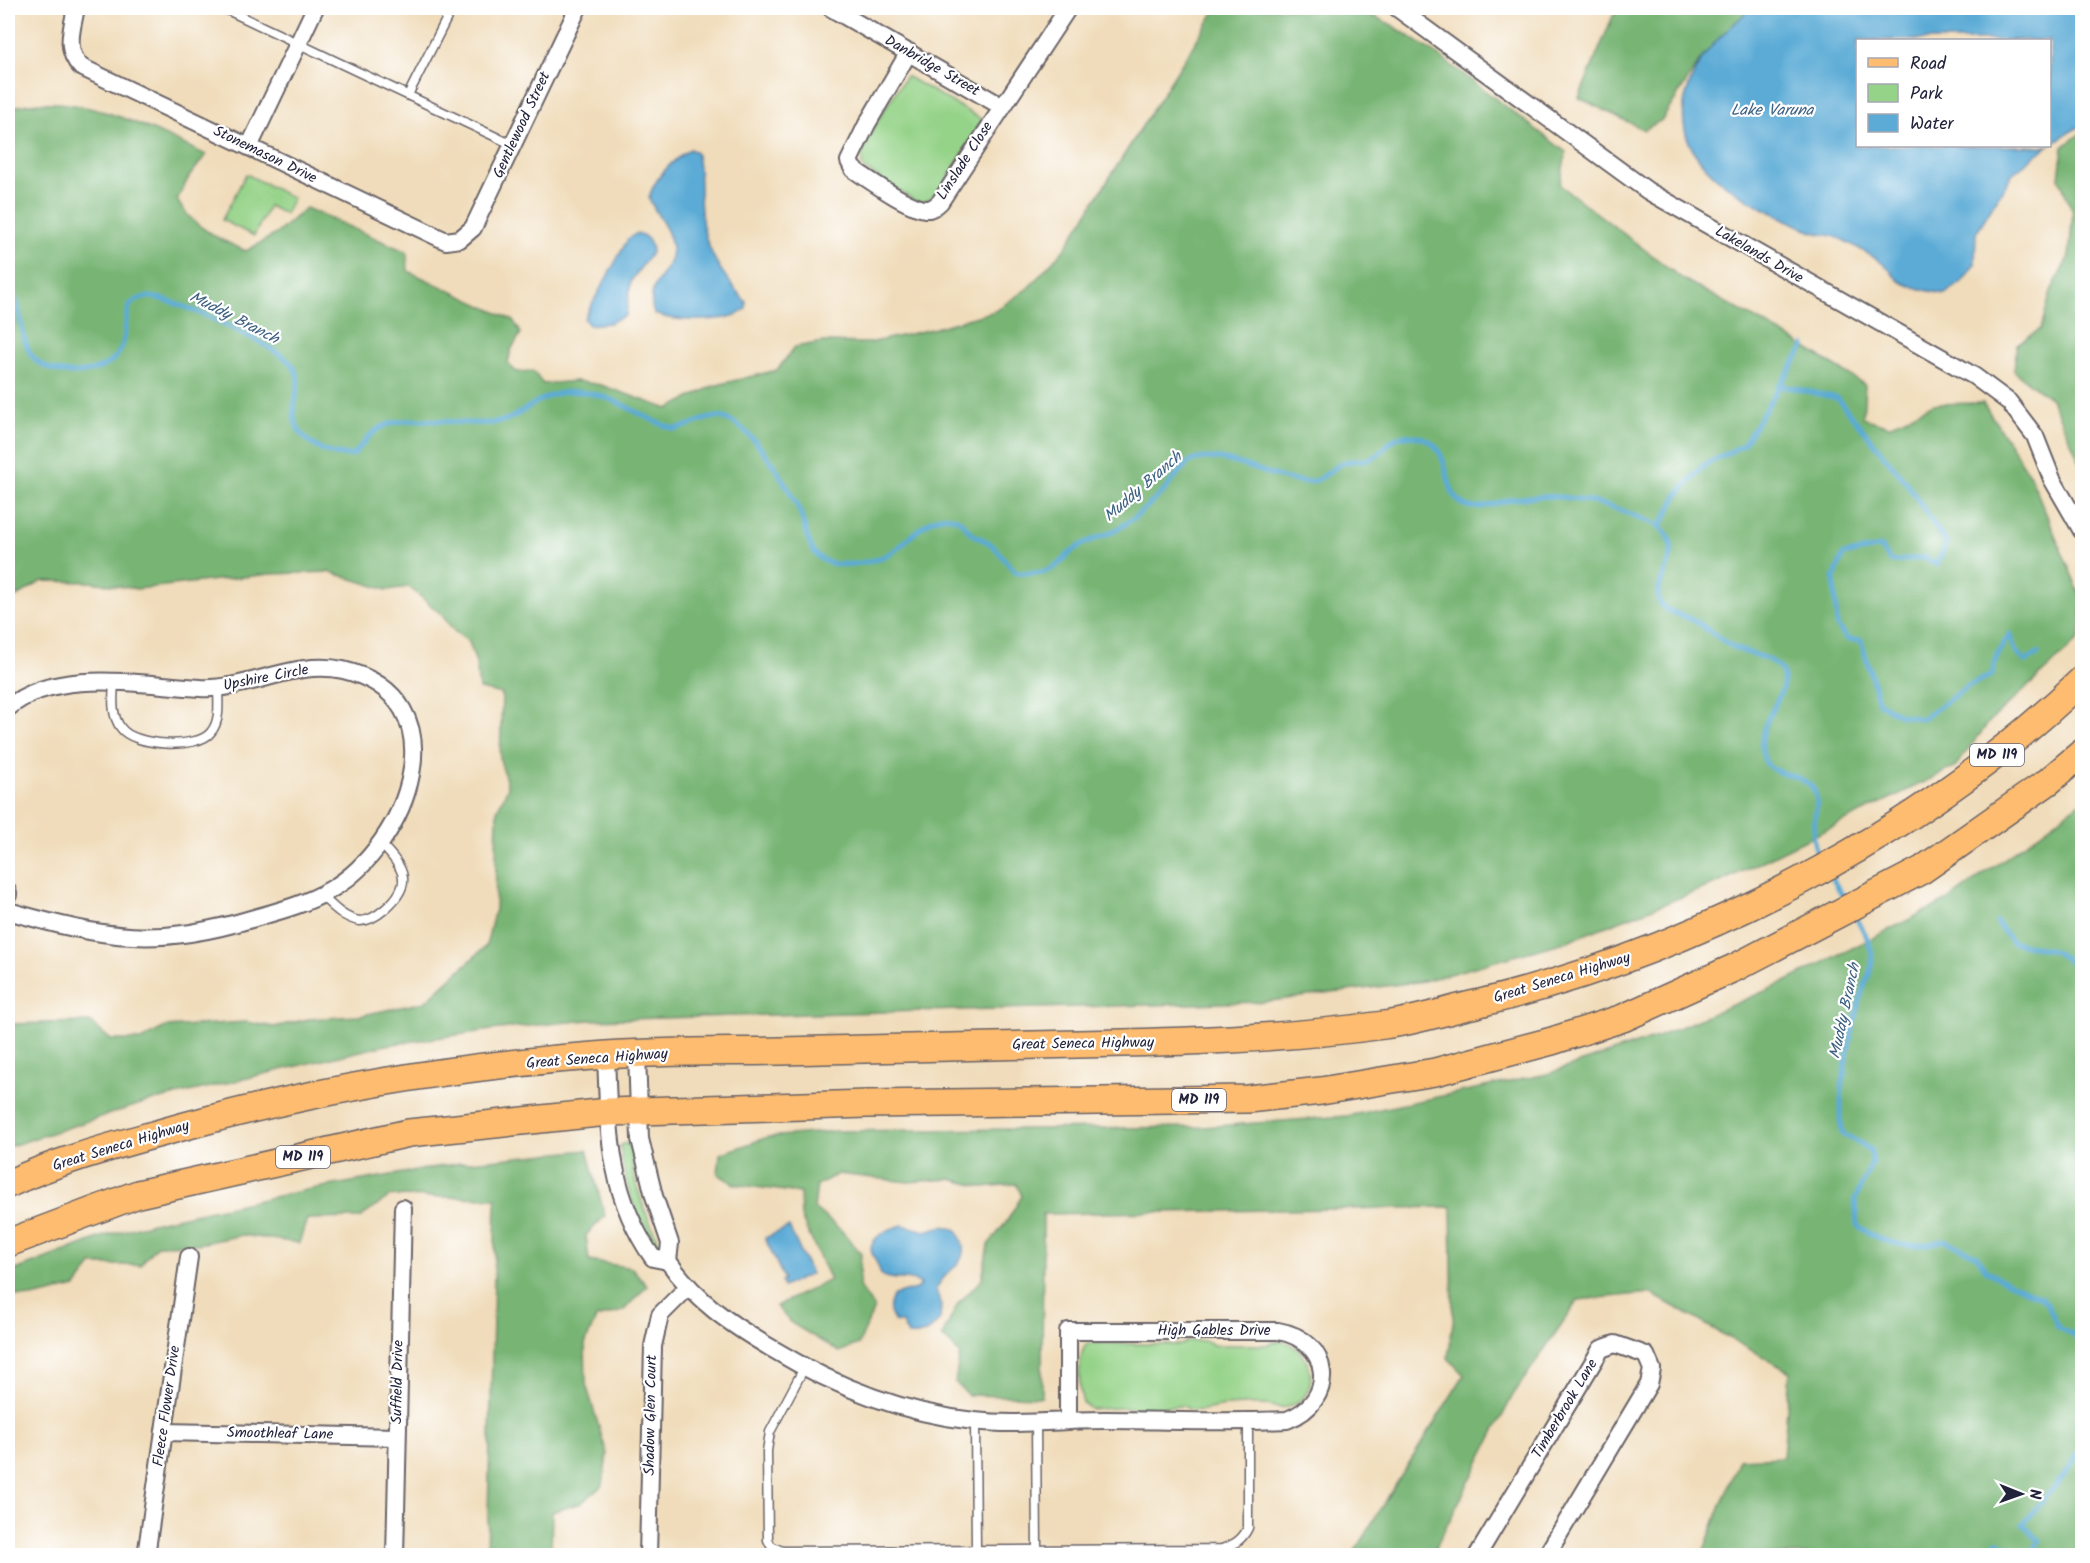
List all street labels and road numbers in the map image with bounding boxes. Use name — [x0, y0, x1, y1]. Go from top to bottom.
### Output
street label: Danbridge Street — [880, 29, 984, 103]
street label: Gentlewood Street — [487, 67, 557, 182]
street label: Linslade Close — [931, 117, 1000, 205]
street label: Stonemason Drive — [209, 119, 321, 191]
street label: Lakelands Drive — [1710, 220, 1808, 290]
street label: Upshire Circle — [221, 658, 311, 698]
road number: MD 119 — [1970, 744, 2024, 766]
street label: Great Seneca Highway — [1491, 946, 1634, 1010]
street label: Great Seneca Highway — [1012, 1031, 1155, 1057]
street label: Great Seneca Highway — [525, 1042, 670, 1076]
road number: MD 119 — [1172, 1089, 1226, 1111]
street label: Great Seneca Highway — [50, 1114, 193, 1178]
road number: MD 119 — [276, 1146, 330, 1168]
street label: High Gables Drive — [1158, 1319, 1271, 1343]
street label: Suffield Drive — [385, 1340, 411, 1424]
street label: Fleece Flower Drive — [147, 1344, 187, 1468]
street label: Shadow Glen Court — [638, 1354, 664, 1476]
street label: Timberbrook Lane — [1526, 1354, 1604, 1463]
street label: Smoothleaf Lane — [227, 1421, 334, 1447]

